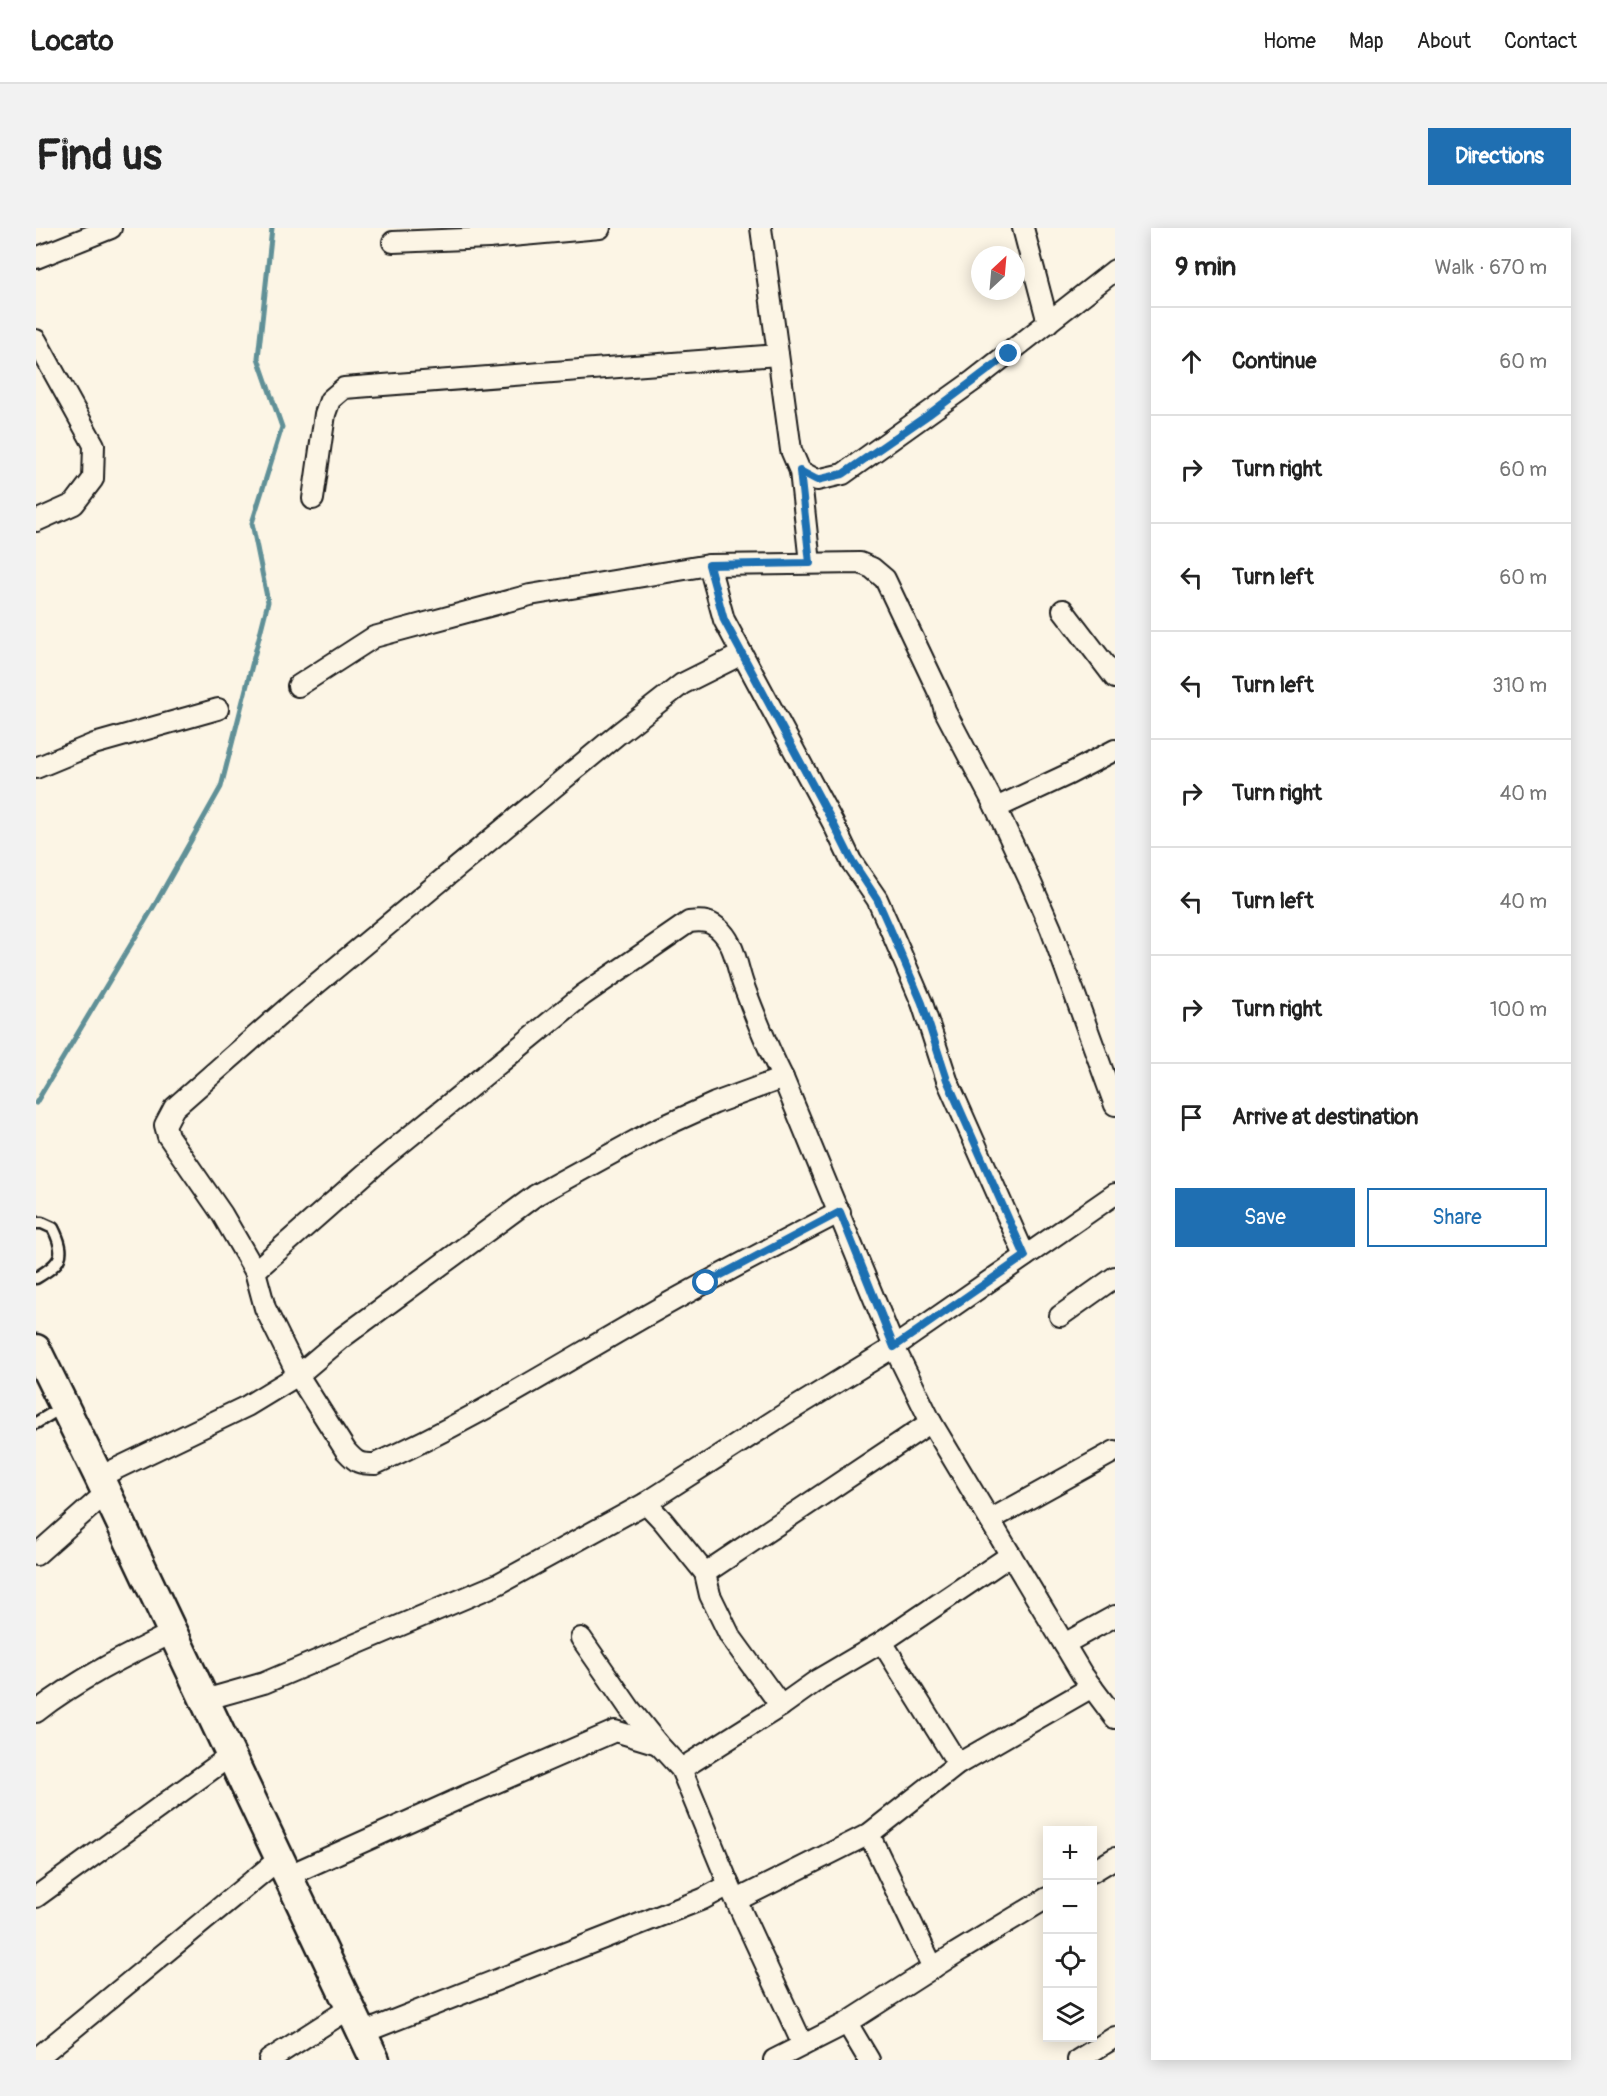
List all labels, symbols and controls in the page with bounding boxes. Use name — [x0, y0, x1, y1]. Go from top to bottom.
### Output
text: Locato — [30, 24, 114, 59]
text: Home — [1263, 28, 1316, 55]
text: Map — [1349, 28, 1384, 55]
text: About — [1417, 28, 1471, 55]
text: Contact — [1504, 28, 1577, 55]
button: Directions — [1428, 128, 1571, 185]
text: Find us — [36, 130, 162, 182]
north arrow — [971, 246, 1025, 300]
text: 9 min — [1175, 251, 1236, 283]
text: Walk · 670 m — [1435, 255, 1547, 280]
route end — [995, 340, 1021, 366]
icon: ahead — [1175, 345, 1208, 378]
text: Continue — [1232, 347, 1316, 375]
text: 60 m — [1500, 349, 1547, 374]
icon: right — [1175, 453, 1208, 486]
text: Turn right — [1232, 455, 1322, 483]
text: 60 m — [1500, 457, 1547, 482]
icon: left — [1175, 561, 1208, 594]
text: Turn left — [1232, 563, 1314, 591]
text: 60 m — [1500, 565, 1547, 590]
icon: left — [1175, 669, 1208, 702]
text: Turn left — [1232, 671, 1314, 699]
text: 310 m — [1492, 673, 1547, 698]
icon: right — [1175, 777, 1208, 810]
text: Turn right — [1232, 779, 1322, 807]
text: 40 m — [1500, 781, 1547, 806]
icon: left — [1175, 885, 1208, 918]
text: Turn left — [1232, 887, 1314, 915]
text: 40 m — [1500, 889, 1547, 914]
icon: right — [1175, 993, 1208, 1026]
text: Turn right — [1232, 995, 1322, 1023]
text: 100 m — [1490, 997, 1547, 1022]
icon: arrive — [1175, 1101, 1208, 1134]
text: Arrive at destination — [1232, 1103, 1418, 1131]
button: Save — [1175, 1188, 1355, 1247]
button: Share — [1367, 1188, 1547, 1247]
route start — [692, 1269, 718, 1295]
map controls — [1043, 1826, 1097, 2042]
button: + — [1043, 1826, 1097, 1880]
button: − — [1043, 1880, 1097, 1934]
button: locate — [1043, 1934, 1097, 1988]
button: layers — [1043, 1988, 1097, 2042]

